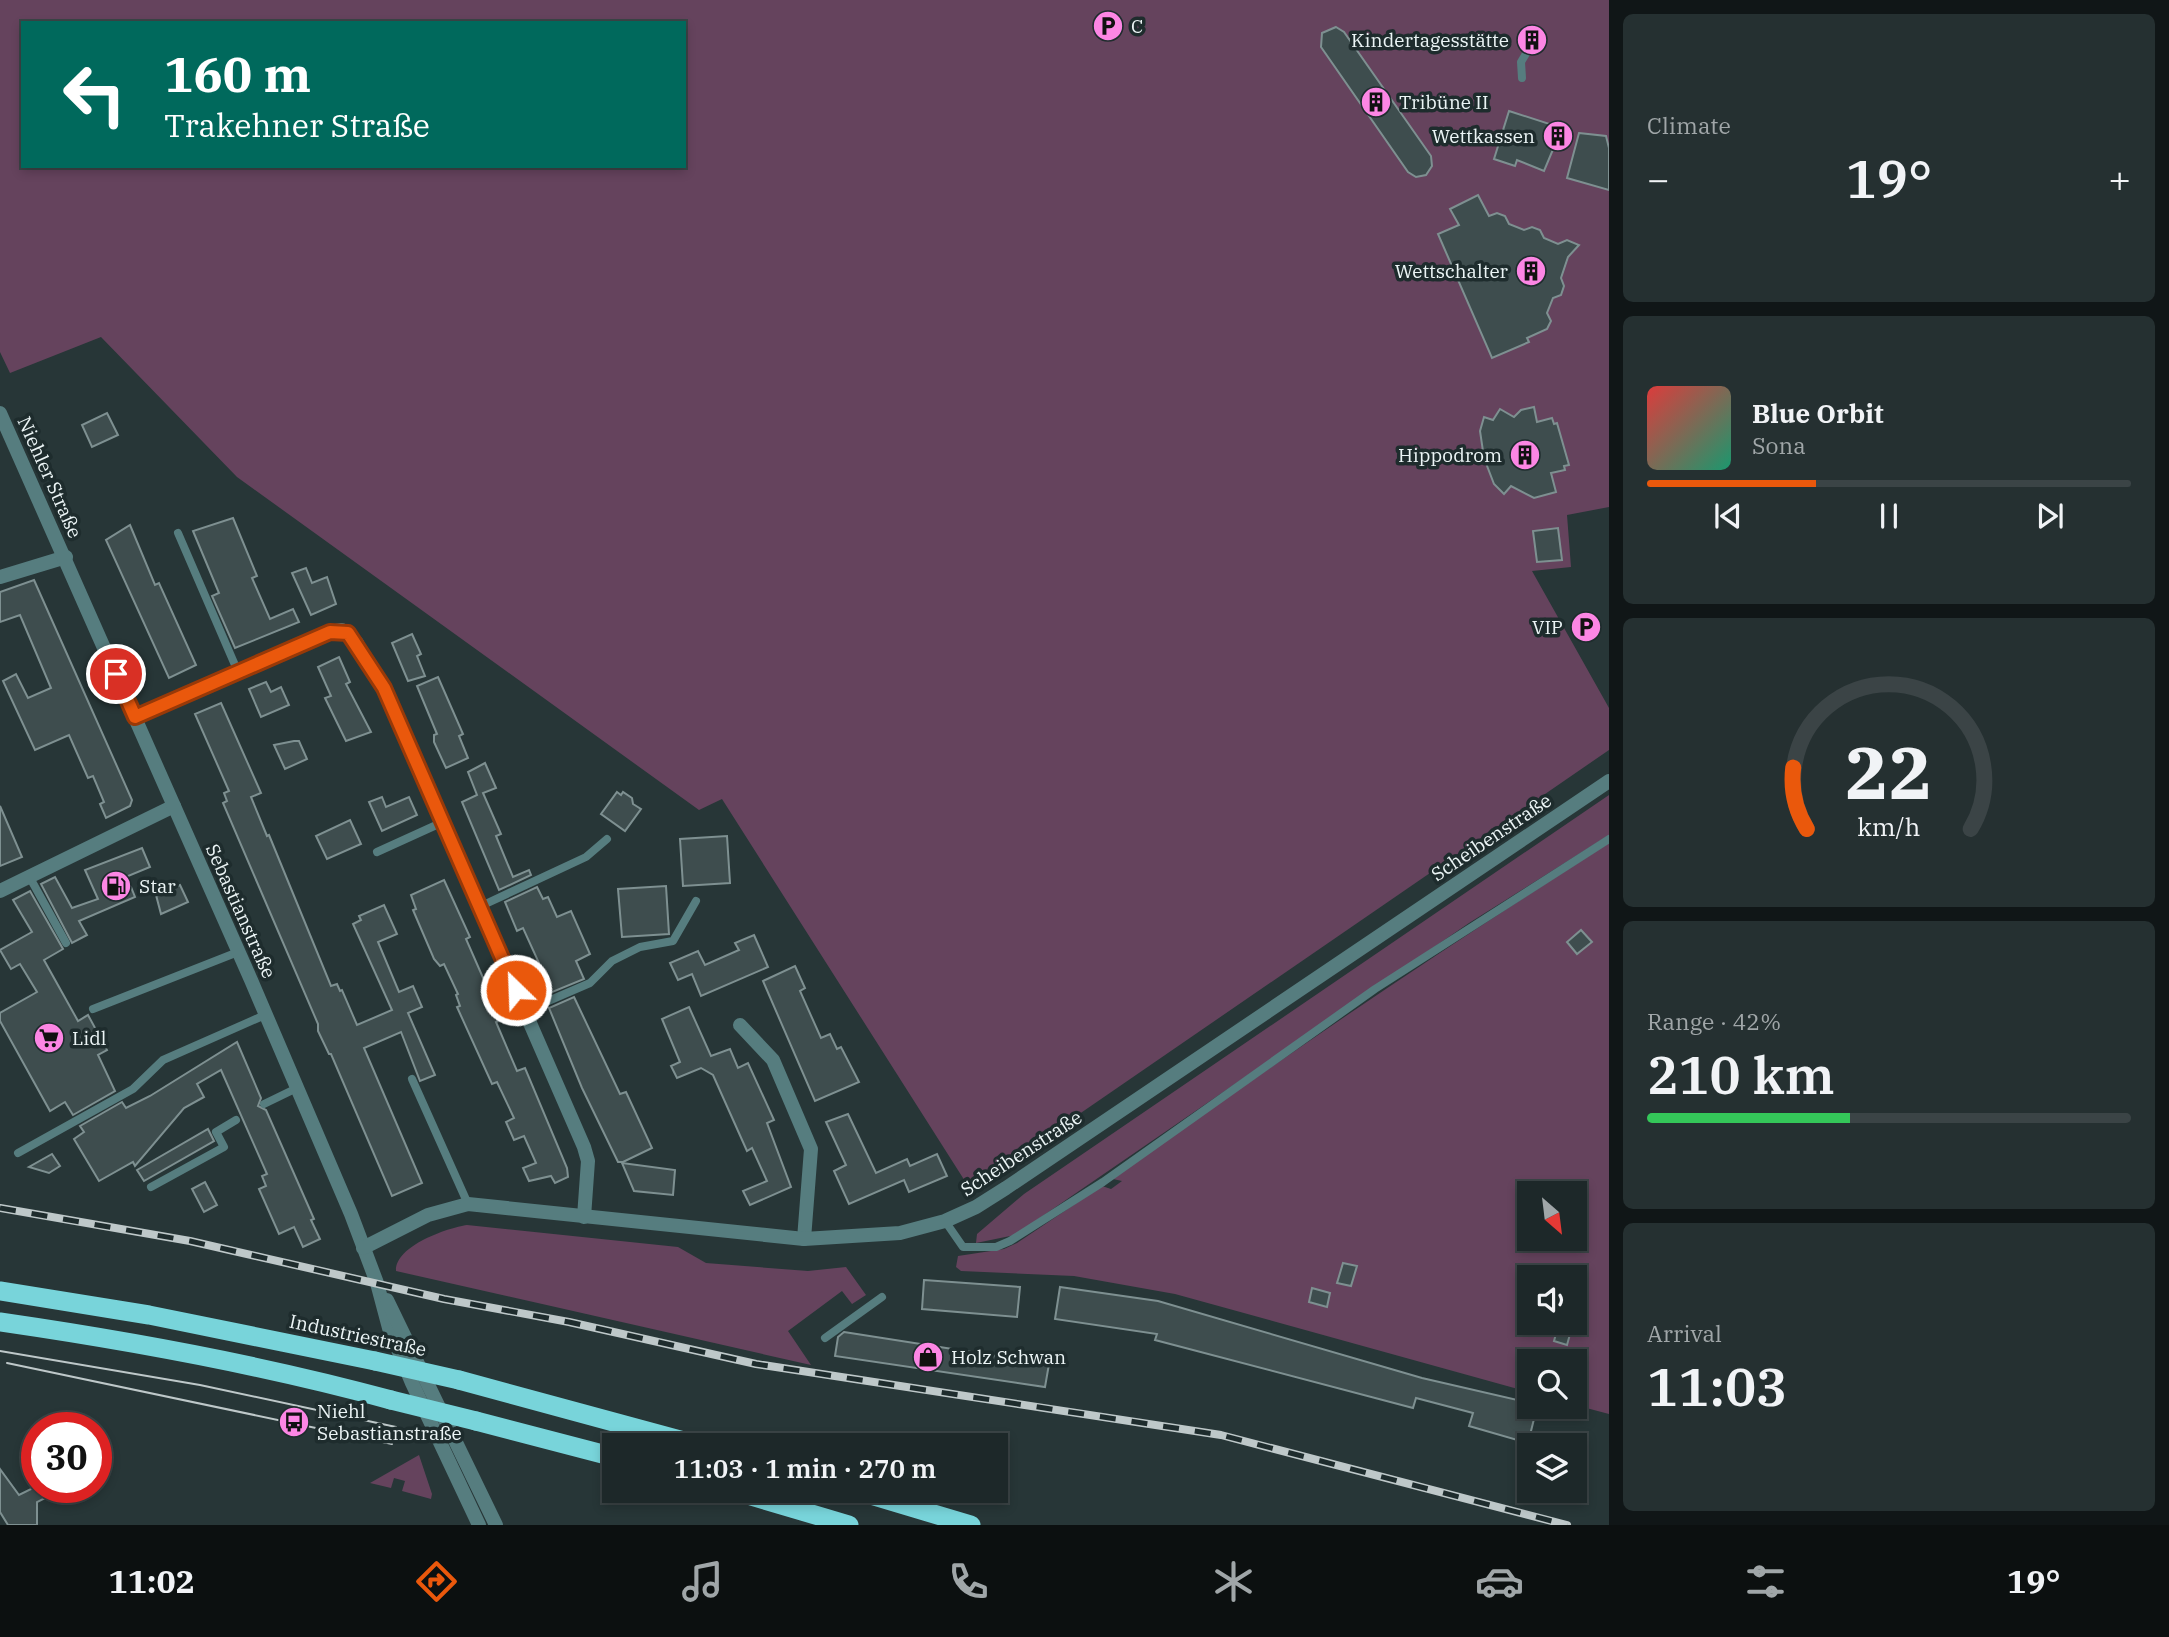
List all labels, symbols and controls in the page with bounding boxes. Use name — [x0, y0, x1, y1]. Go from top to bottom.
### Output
parking icon: C — [1091, 9, 1125, 43]
place label: C — [1131, 14, 1143, 38]
building icon: Kindertagesstätte — [1515, 23, 1549, 57]
place label: Kindertagesstätte — [1351, 28, 1509, 52]
text: 160 m — [164, 42, 311, 105]
icon: left — [49, 49, 140, 140]
building icon: Tribüne II — [1359, 85, 1393, 119]
place label: Tribüne II — [1399, 90, 1489, 114]
text: Trakehner Straße — [164, 104, 430, 146]
text: Climate — [1647, 110, 1731, 140]
building icon: Wettkassen — [1541, 119, 1575, 153]
place label: Wettkassen — [1432, 124, 1535, 148]
text: 19° — [1846, 145, 1932, 212]
text: − — [1647, 154, 1670, 203]
text: + — [2108, 154, 2131, 203]
building icon: Wettschalter — [1514, 254, 1548, 288]
place label: Wettschalter — [1395, 259, 1509, 283]
text: Blue Orbit — [1752, 396, 1884, 430]
street label: Niehler Straße — [12, 412, 88, 542]
text: Sona — [1752, 430, 1806, 460]
building icon: Hippodrom — [1508, 438, 1542, 472]
place label: Hippodrom — [1398, 443, 1502, 467]
icon: previous — [1709, 497, 1747, 535]
icon: pause — [1870, 497, 1908, 535]
icon: next — [2031, 497, 2069, 535]
parking icon: VIP — [1569, 610, 1603, 644]
place label: VIP — [1532, 615, 1563, 639]
pin — [86, 644, 146, 704]
icon: arrive — [97, 655, 135, 693]
text: 22 — [1845, 724, 1933, 819]
street label: Scheibenstraße — [1426, 788, 1556, 886]
text: km/h — [1857, 809, 1921, 842]
street label: Sebastianstraße — [201, 840, 281, 982]
fuel station icon: Star — [99, 869, 133, 903]
place label: Star — [139, 874, 176, 898]
position arrow — [479, 953, 553, 1027]
text: Range · 42% — [1647, 1006, 1781, 1036]
supermarket icon: Lidl — [32, 1021, 66, 1055]
place label: Lidl — [72, 1026, 107, 1050]
text: 210 km — [1647, 1041, 1835, 1108]
street label: Scheibenstraße — [956, 1105, 1086, 1201]
north arrow — [1517, 1181, 1587, 1251]
map controls — [1517, 1181, 1587, 1503]
button: sound — [1517, 1265, 1587, 1335]
street label: Industriestraße — [287, 1309, 429, 1361]
text: Arrival — [1647, 1318, 1722, 1348]
shop icon: Holz Schwan — [911, 1340, 945, 1374]
place label: Holz Schwan — [951, 1345, 1066, 1369]
button: search — [1517, 1349, 1587, 1419]
text: 11:03 — [1647, 1353, 1787, 1420]
place label: Niehl Sebastianstraße — [317, 1399, 462, 1445]
bus stop icon: Niehl Sebastianstraße — [277, 1405, 311, 1439]
speed limit sign: 30 — [21, 1412, 112, 1503]
button: layers — [1517, 1433, 1587, 1503]
text: 11:03 · 1 min · 270 m — [674, 1451, 936, 1485]
icon: directions — [412, 1557, 461, 1606]
icon: music — [678, 1557, 727, 1606]
icon: phone — [944, 1557, 993, 1606]
icon: climate — [1209, 1557, 1258, 1606]
icon: car — [1475, 1557, 1524, 1606]
icon: filters — [1741, 1557, 1790, 1606]
text: 11:02 — [108, 1560, 195, 1602]
text: 19° — [2007, 1560, 2061, 1602]

